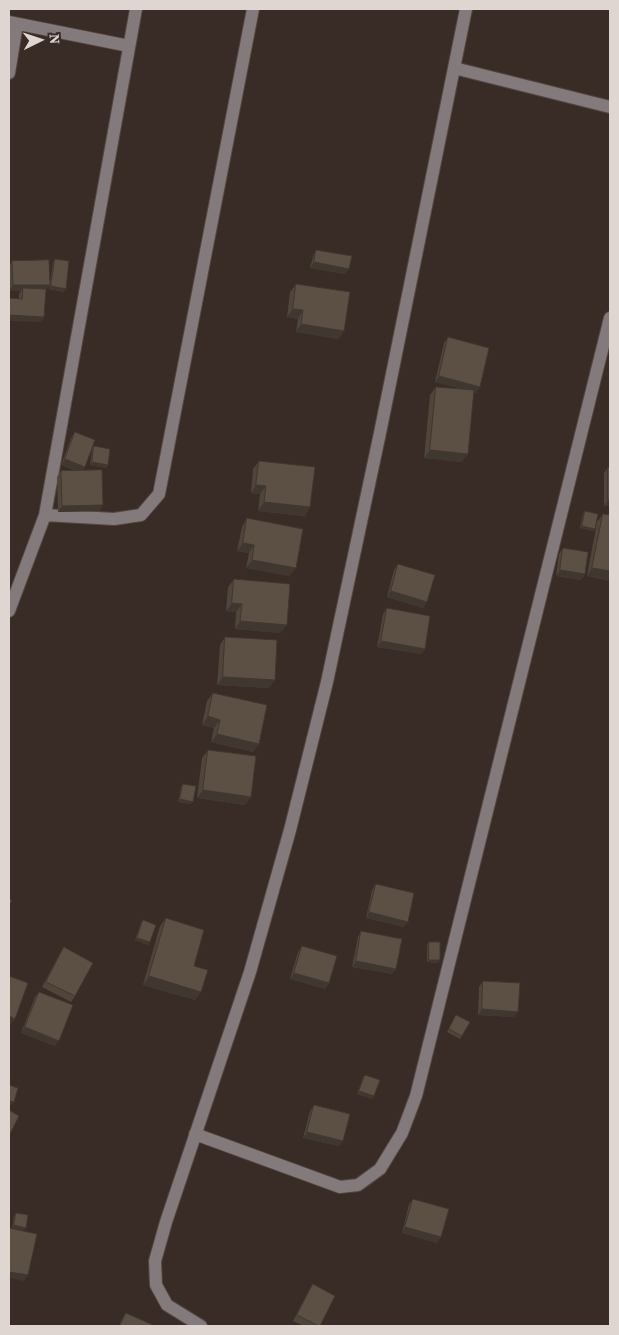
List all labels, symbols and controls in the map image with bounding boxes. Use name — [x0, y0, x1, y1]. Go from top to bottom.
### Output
north arrow — [15, 15, 65, 65]
text: N — [45, 33, 65, 45]

